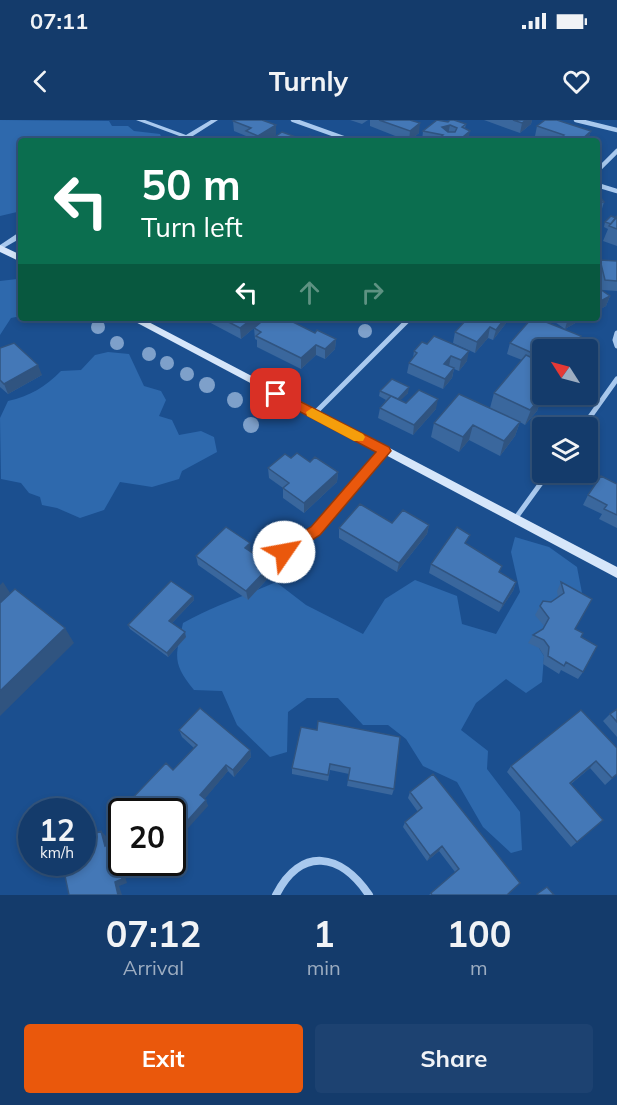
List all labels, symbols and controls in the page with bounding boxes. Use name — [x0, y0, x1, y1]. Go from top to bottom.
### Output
text: 07:11 — [30, 7, 88, 35]
text: Turnly — [269, 64, 348, 98]
icon: back — [24, 65, 57, 98]
icon: heart — [560, 65, 593, 98]
text: 50 m — [141, 158, 241, 211]
icon: left — [42, 162, 120, 240]
text: Turn left — [141, 210, 243, 244]
icon: left — [230, 276, 263, 309]
icon: ahead — [293, 276, 326, 309]
icon: right — [356, 276, 389, 309]
north arrow — [532, 339, 598, 405]
map controls — [532, 339, 598, 483]
pin — [250, 368, 301, 419]
icon: arrive — [259, 377, 292, 410]
button: layers — [532, 417, 598, 483]
position arrow — [252, 520, 316, 584]
speed limit sign: 20 — [108, 798, 186, 876]
text: 12 — [39, 811, 75, 849]
text: km/h — [40, 843, 74, 862]
text: 07:12 — [106, 911, 201, 956]
text: 1 — [313, 911, 335, 956]
text: 100 — [446, 911, 511, 956]
text: Arrival — [123, 955, 184, 980]
text: min — [307, 955, 341, 980]
text: m — [470, 955, 488, 980]
button: Exit — [24, 1024, 303, 1093]
button: Share — [315, 1024, 593, 1093]

